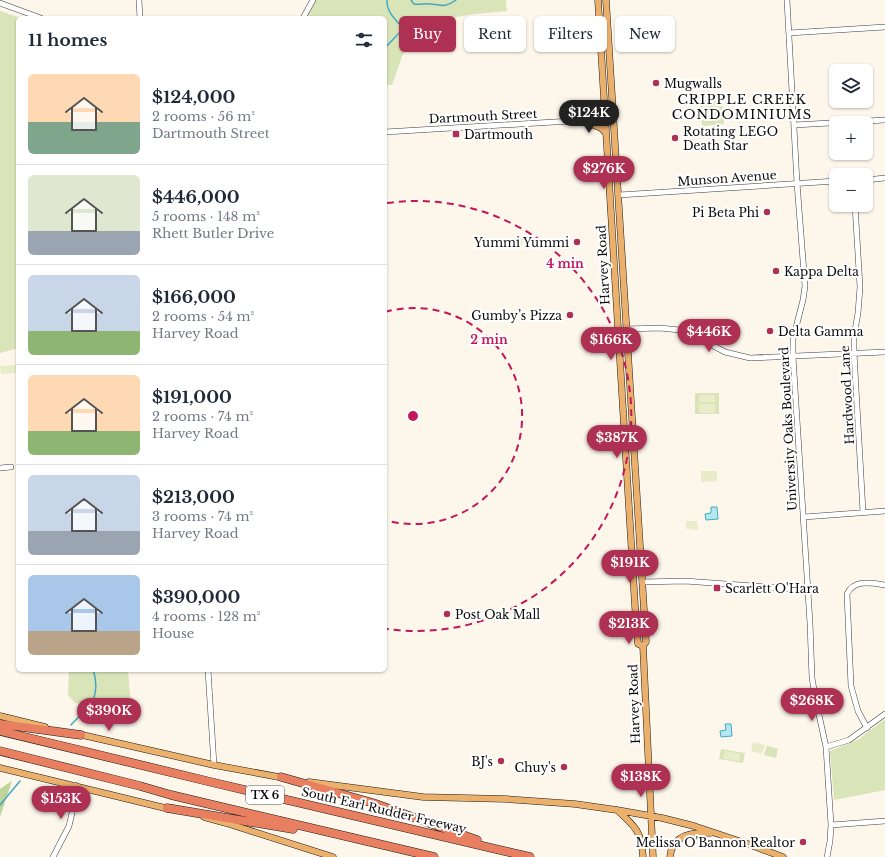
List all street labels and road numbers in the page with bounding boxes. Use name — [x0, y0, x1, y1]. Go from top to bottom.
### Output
street label: Dartmouth Street — [428, 106, 538, 126]
street label: Munson Avenue — [677, 167, 777, 189]
street label: Harvey Road — [593, 225, 613, 305]
street label: Hardwood Lane — [837, 345, 857, 445]
street label: University Oaks Boulevard — [776, 347, 800, 511]
street label: Harvey Road — [625, 664, 643, 744]
street label: South Earl Rudder Freeway — [300, 784, 468, 836]
road number: TX 6 — [246, 786, 284, 804]

